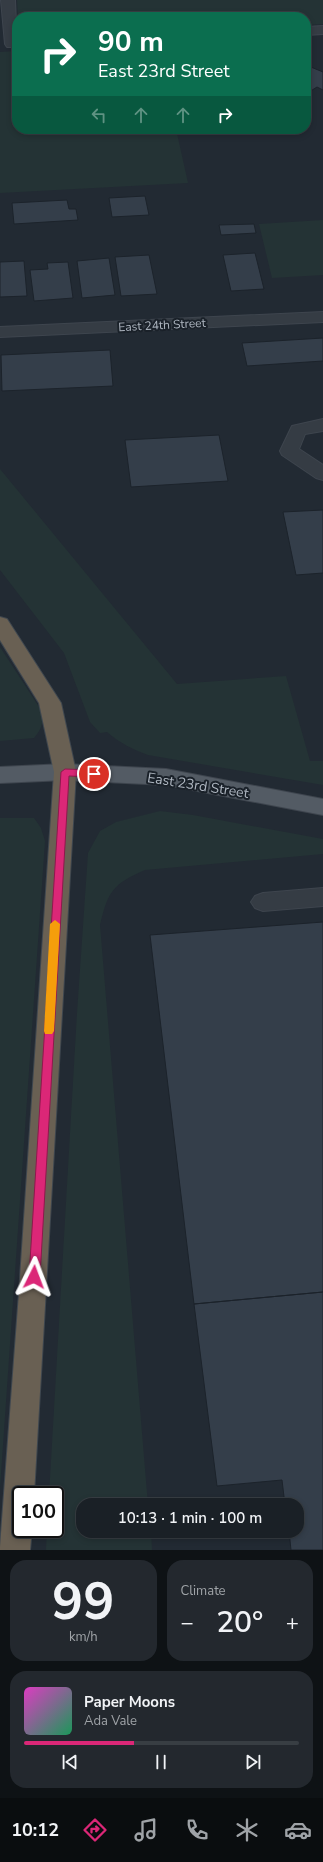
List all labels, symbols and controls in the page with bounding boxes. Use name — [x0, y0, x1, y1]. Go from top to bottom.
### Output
text: 90 m — [98, 23, 164, 61]
icon: right — [32, 28, 84, 80]
text: East 23rd Street — [98, 59, 230, 83]
icon: left — [88, 104, 110, 126]
icon: ahead — [130, 104, 152, 126]
icon: ahead — [172, 104, 194, 126]
icon: right — [214, 104, 236, 126]
street label: East 24th Street — [118, 315, 207, 335]
pin — [77, 757, 111, 791]
icon: arrive — [83, 763, 105, 785]
street label: East 23rd Street — [146, 768, 250, 803]
position arrow — [13, 1256, 55, 1298]
speed limit sign: 100 — [12, 1486, 64, 1538]
text: 10:13 · 1 min · 100 m — [118, 1508, 262, 1528]
text: 99 — [52, 1566, 114, 1637]
text: Climate — [181, 1582, 226, 1600]
text: 20° — [216, 1602, 263, 1643]
text: − — [181, 1608, 194, 1638]
text: + — [286, 1608, 299, 1638]
text: km/h — [69, 1628, 98, 1646]
text: Paper Moons — [84, 1692, 175, 1712]
text: Ada Vale — [84, 1712, 137, 1730]
icon: previous — [59, 1751, 81, 1773]
icon: pause — [150, 1751, 172, 1773]
icon: next — [242, 1751, 264, 1773]
icon: directions — [81, 1816, 109, 1844]
icon: music — [132, 1816, 160, 1844]
icon: phone — [183, 1816, 211, 1844]
icon: climate — [233, 1816, 261, 1844]
icon: car — [284, 1816, 312, 1844]
text: 10:12 — [11, 1818, 59, 1842]

